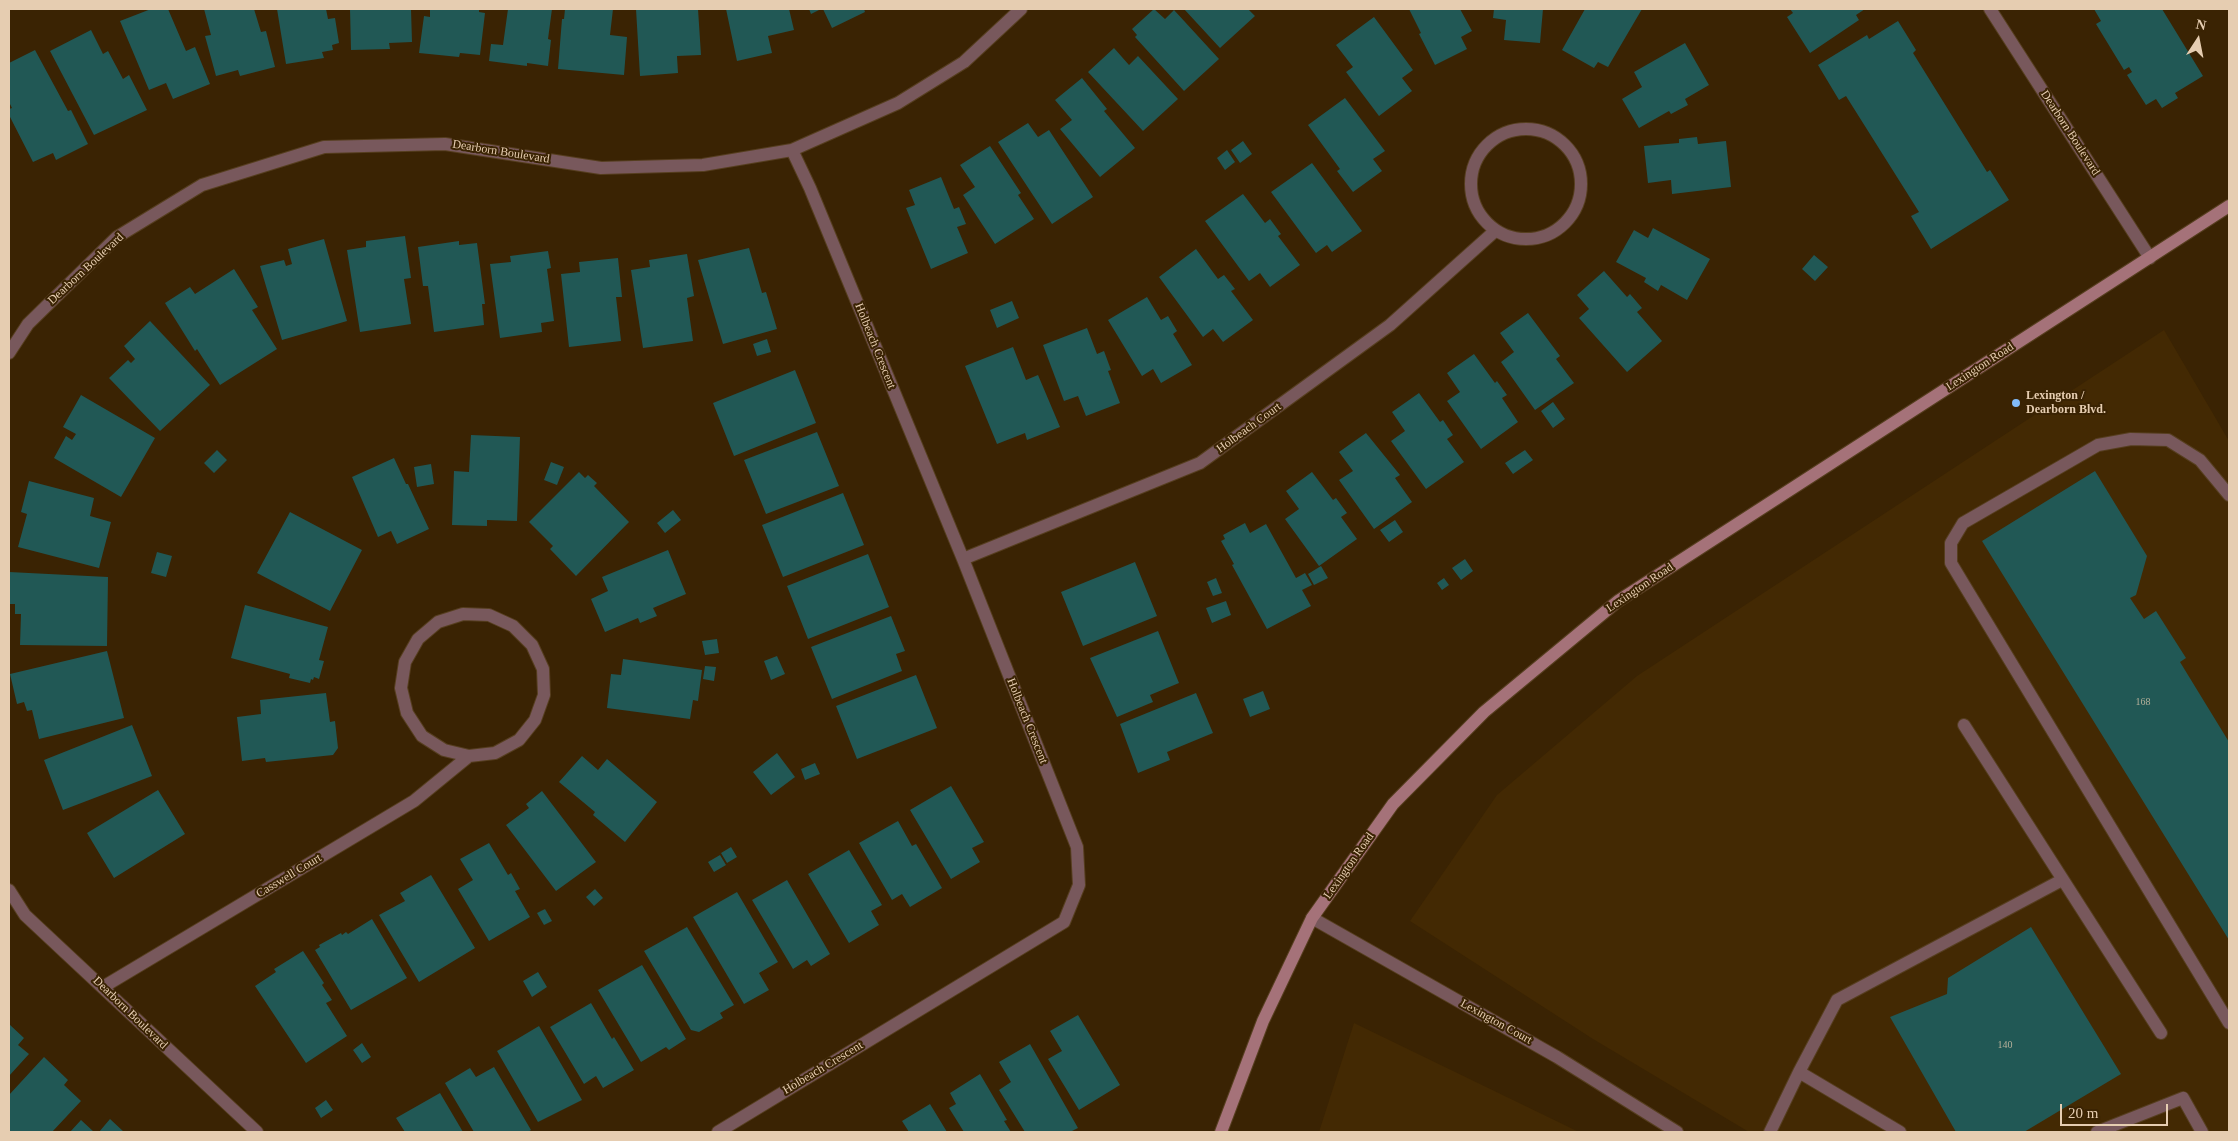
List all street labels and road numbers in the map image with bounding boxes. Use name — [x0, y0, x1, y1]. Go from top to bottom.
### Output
street label: Dearborn Boulevard — [2037, 88, 2103, 178]
street label: Dearborn Boulevard — [451, 137, 551, 167]
street label: Dearborn Boulevard — [45, 230, 127, 308]
street label: Holbeach Crescent — [851, 301, 899, 391]
street label: Lexington Road — [1944, 340, 2016, 394]
street label: Holbeach Court — [1214, 400, 1284, 456]
street label: Lexington Road — [1604, 560, 1676, 616]
street label: Holbeach Crescent — [1003, 676, 1051, 766]
street label: Lexington Road — [1321, 830, 1377, 902]
street label: Casswell Court — [254, 851, 324, 901]
street label: Dearborn Boulevard — [90, 974, 170, 1052]
street label: Lexington Court — [1458, 996, 1534, 1048]
street label: Holbeach Crescent — [780, 1038, 866, 1098]

